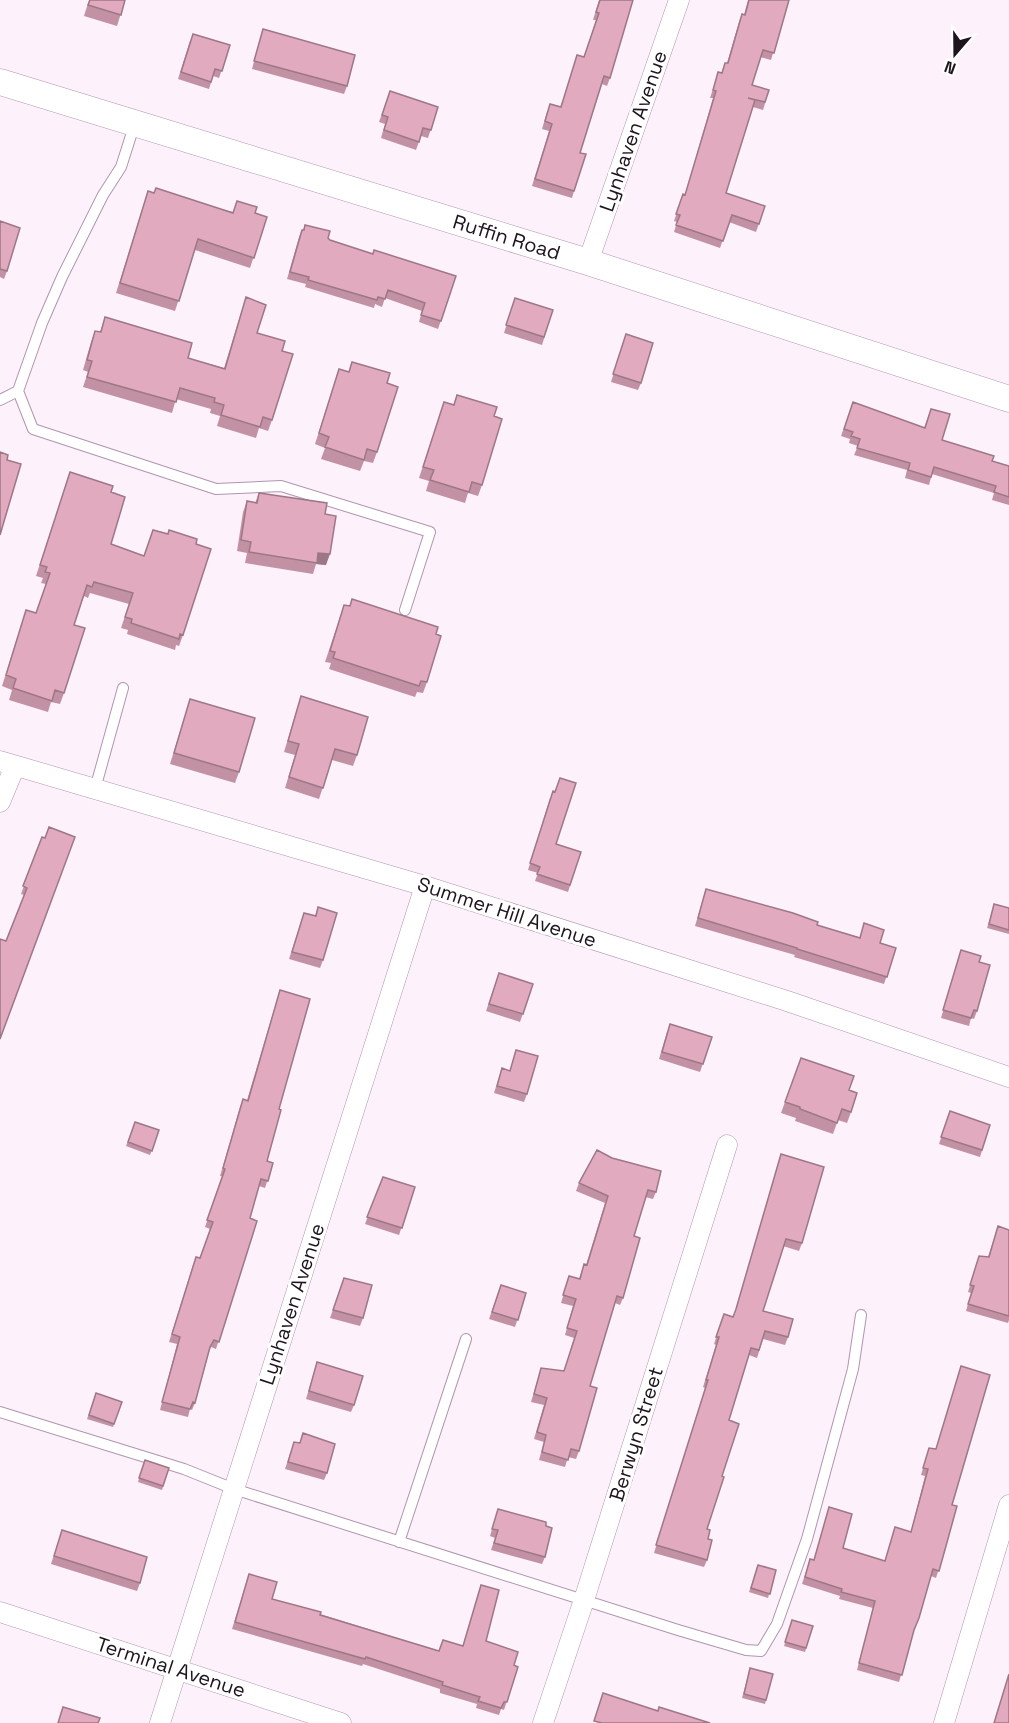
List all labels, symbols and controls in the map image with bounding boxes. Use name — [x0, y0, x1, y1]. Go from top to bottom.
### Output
north arrow — [925, 24, 985, 84]
street label: Lynhaven Avenue — [593, 47, 673, 215]
text: N — [941, 56, 959, 79]
street label: Ruffin Road — [450, 208, 564, 266]
street label: Summer Hill Avenue — [414, 871, 600, 953]
street label: Lynhaven Avenue — [254, 1220, 330, 1388]
street label: Berwyn Street — [603, 1364, 669, 1504]
street label: Terminal Avenue — [93, 1631, 249, 1703]

